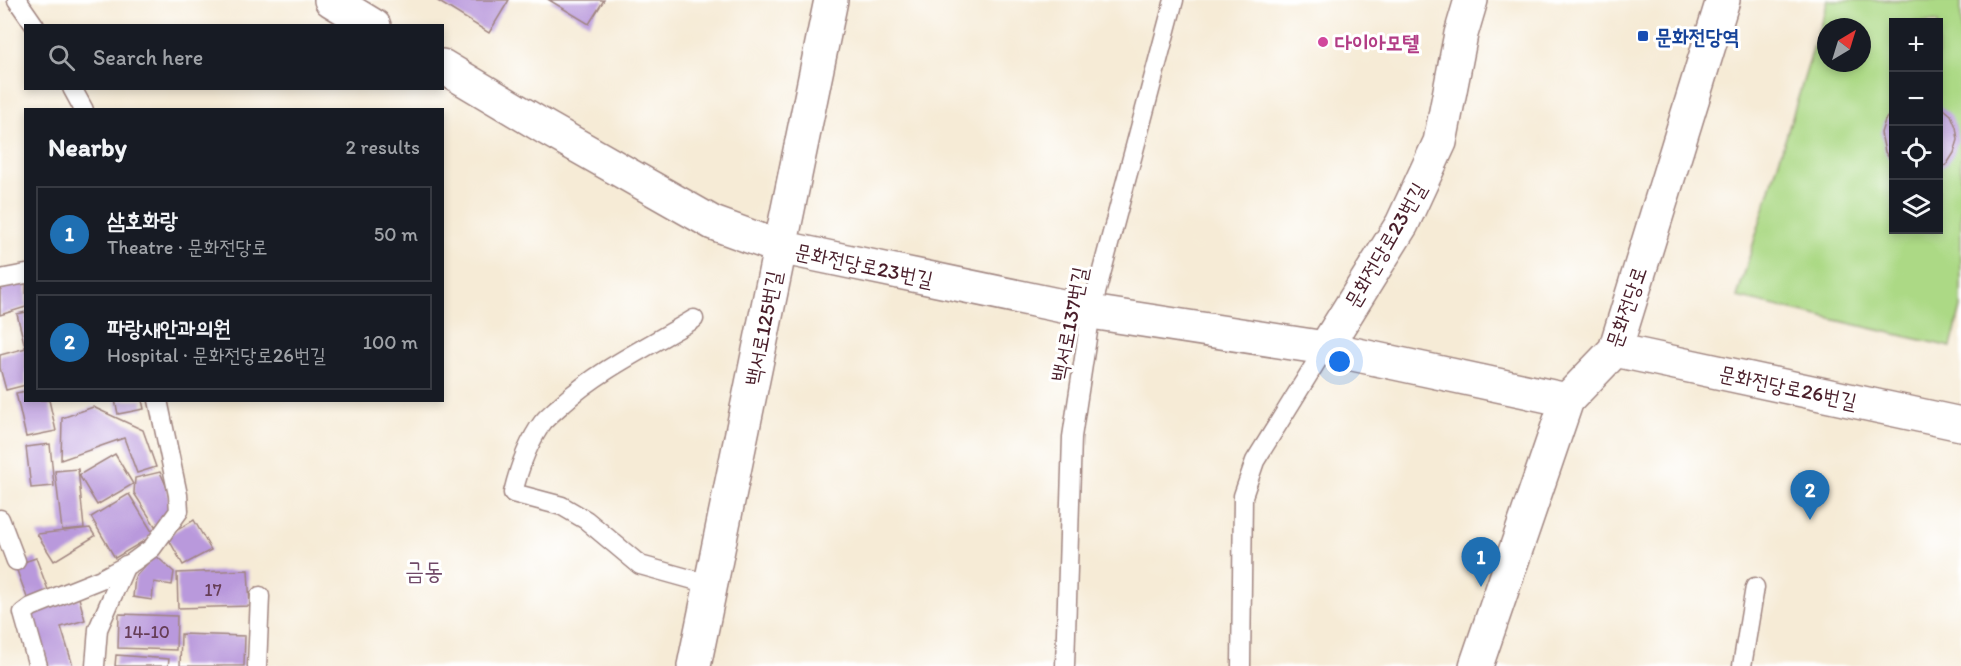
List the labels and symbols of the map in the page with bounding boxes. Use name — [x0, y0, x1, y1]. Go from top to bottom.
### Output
north arrow — [1817, 18, 1871, 72]
place label: 문화전당역 — [1655, 24, 1740, 49]
marker: 문화전당역 — [1636, 29, 1650, 43]
place label: 다이아모텔 — [1335, 30, 1420, 55]
marker: 다이아모텔 — [1316, 35, 1330, 49]
street label: 문화전당로23번길 — [1339, 178, 1431, 312]
street label: 문화전당로23번길 — [793, 238, 936, 292]
street label: 문화전당로 — [1600, 263, 1652, 351]
street label: 백서로137번길 — [1046, 265, 1092, 383]
street label: 백서로125번길 — [740, 268, 786, 387]
your location — [1325, 347, 1354, 376]
street label: 문화전당로26번길 — [1717, 360, 1859, 414]
pin: 2 — [1790, 470, 1830, 520]
pin: 1 — [1462, 538, 1500, 587]
district label: 금동 — [405, 556, 443, 585]
house number: 17 — [204, 579, 222, 601]
house number: 14-10 — [124, 621, 170, 643]

